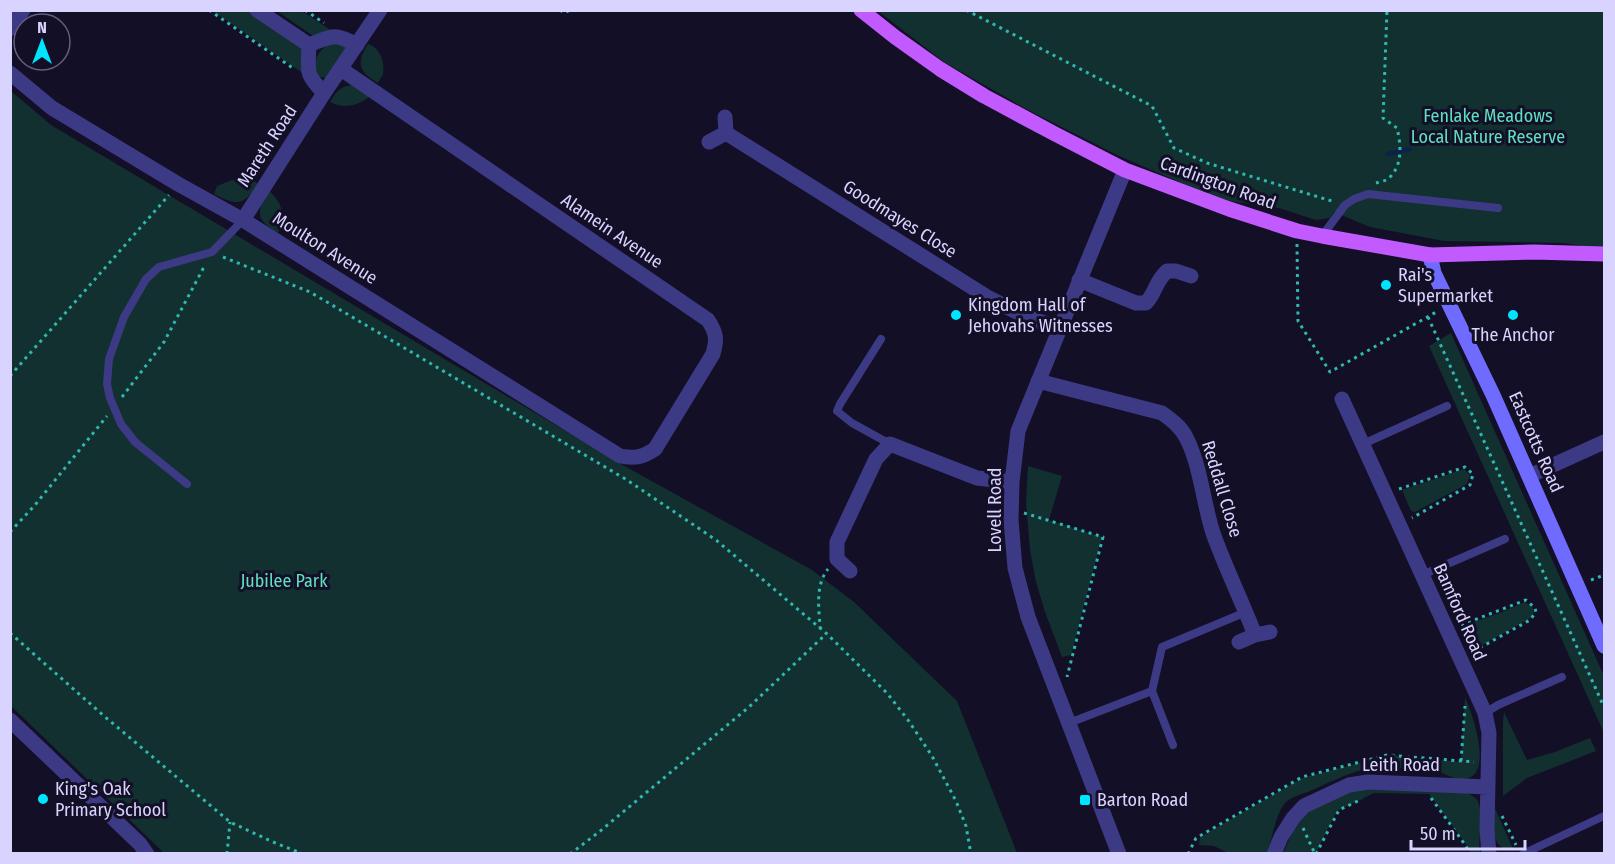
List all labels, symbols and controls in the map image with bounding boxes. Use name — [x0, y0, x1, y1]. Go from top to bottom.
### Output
north arrow — [12, 12, 72, 72]
text: N — [37, 18, 47, 37]
street label: Mareth Road — [232, 101, 302, 191]
park label: Fenlake Meadows Local Nature Reserve — [1411, 105, 1565, 148]
street label: Cardington Road — [1157, 152, 1279, 214]
street label: Goodmayes Close — [839, 175, 961, 263]
street label: Alamein Avenue — [557, 189, 667, 273]
street label: Moulton Avenue — [269, 207, 382, 289]
place label: Rai's Supermarket — [1398, 264, 1493, 307]
marker: Rai's Supermarket — [1379, 278, 1393, 292]
place label: Kingdom Hall of Jehovahs Witnesses — [968, 294, 1113, 337]
marker: Kingdom Hall of Jehovahs Witnesses — [949, 308, 963, 322]
marker: The Anchor — [1506, 308, 1520, 322]
place label: The Anchor — [1472, 324, 1555, 346]
street label: Eastcotts Road — [1504, 388, 1568, 496]
street label: Reddall Close — [1197, 438, 1247, 540]
street label: Lovell Road — [984, 468, 1006, 552]
street label: Bamford Road — [1429, 560, 1491, 664]
park label: Jubilee Park — [240, 570, 328, 592]
street label: Leith Road — [1362, 754, 1440, 776]
place label: King's Oak Primary School — [55, 778, 166, 821]
place label: Barton Road — [1097, 789, 1188, 811]
marker: King's Oak Primary School — [36, 792, 50, 806]
marker: Barton Road — [1078, 793, 1092, 807]
scale bar — [1411, 813, 1525, 851]
text: 50 m — [1420, 823, 1456, 845]

